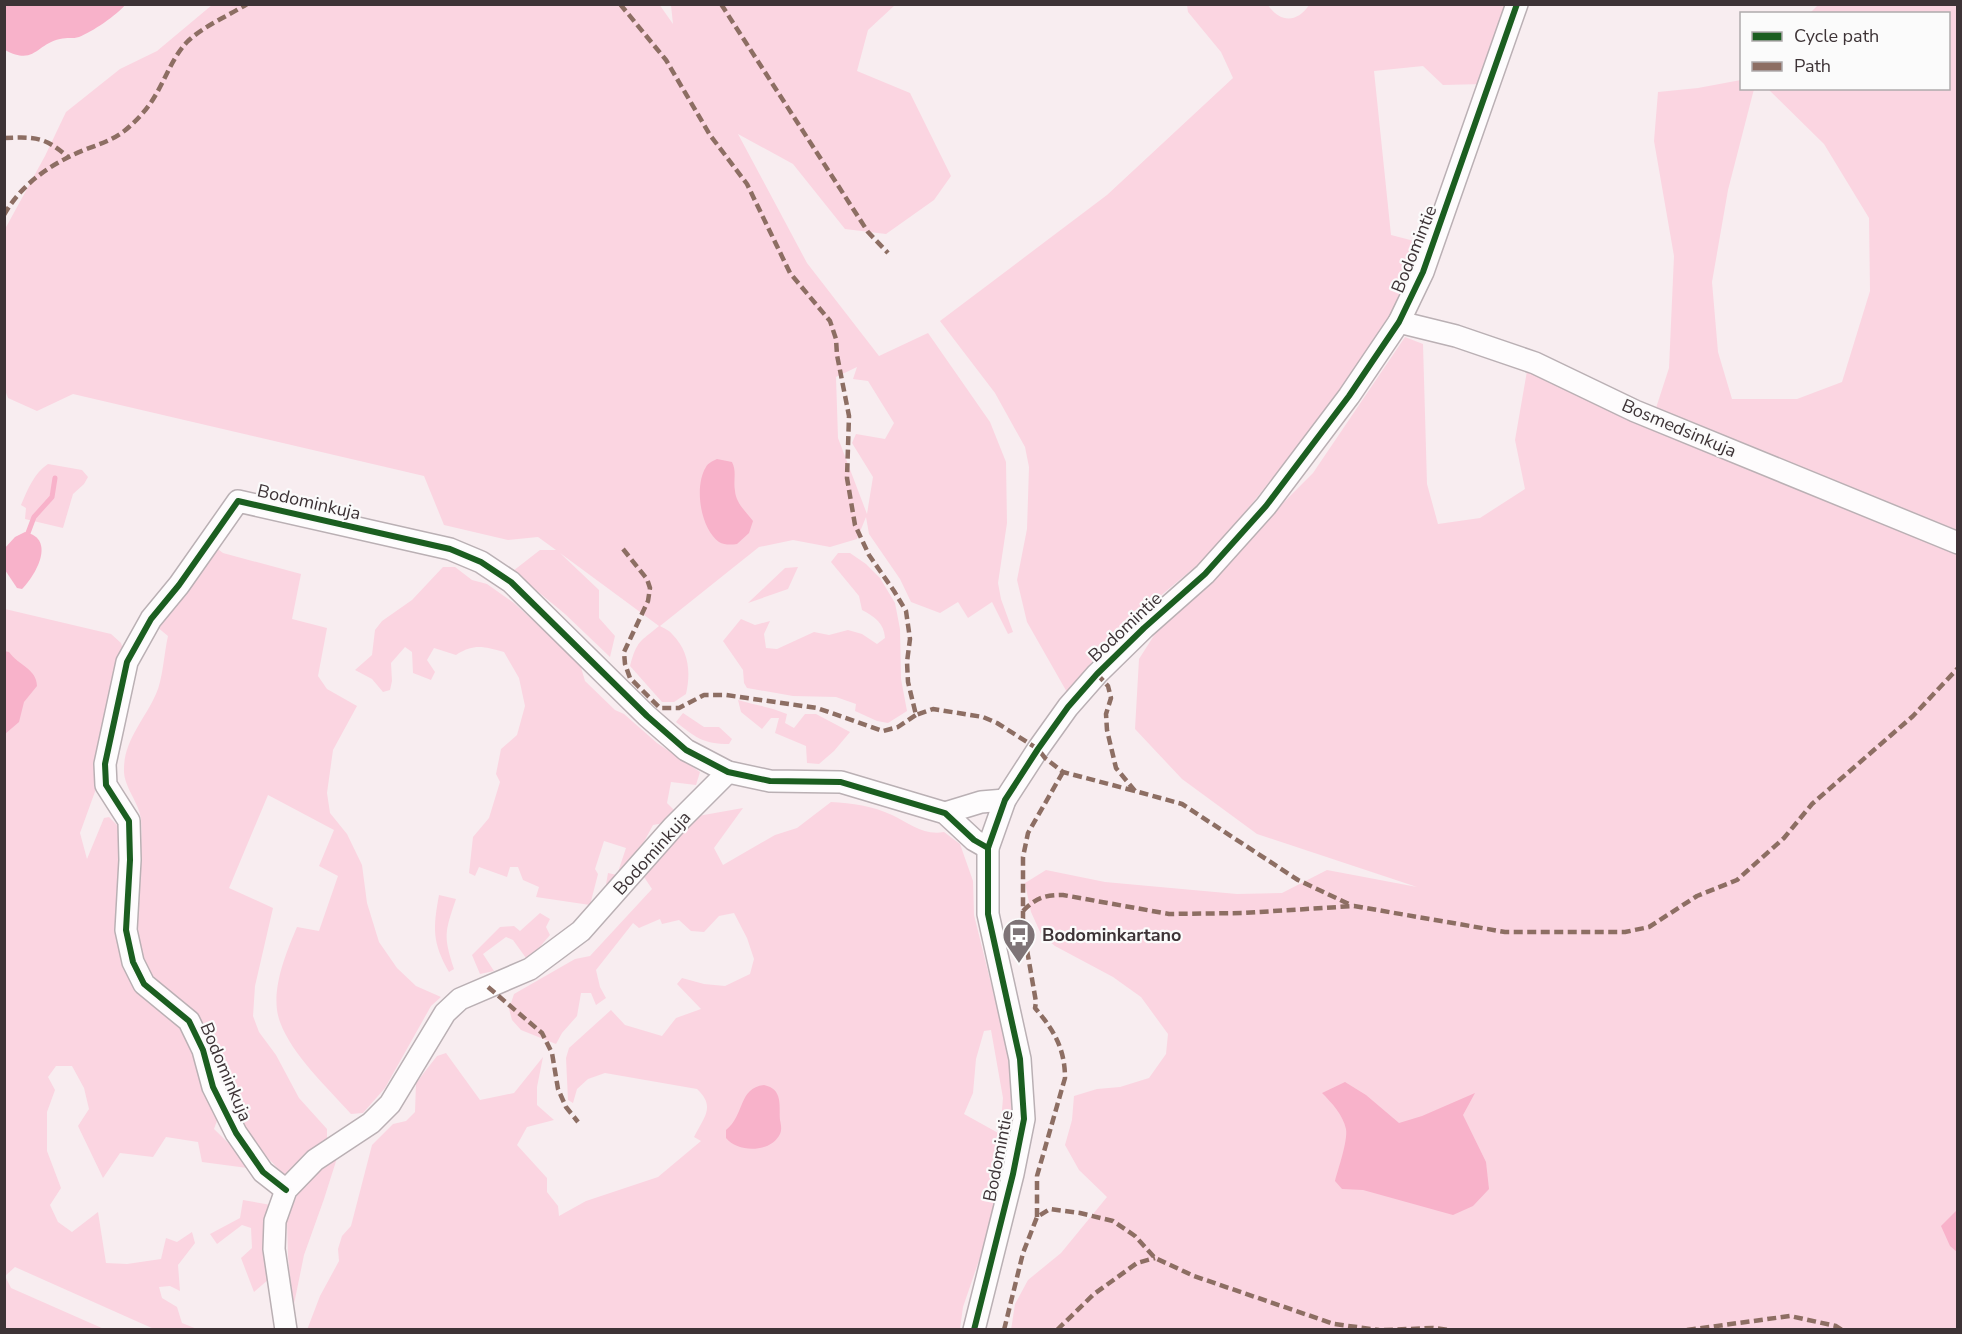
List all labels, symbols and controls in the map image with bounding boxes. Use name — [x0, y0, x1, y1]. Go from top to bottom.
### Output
legend — [1740, 12, 1950, 90]
text: Cycle path — [1794, 24, 1879, 48]
text: Path — [1794, 54, 1831, 78]
street label: Bodomintie — [1386, 202, 1442, 296]
street label: Bosmedsinkuja — [1618, 393, 1740, 463]
street label: Bodominkuja — [255, 478, 363, 526]
street label: Bodomintie — [1083, 587, 1167, 667]
street label: Bodominkuja — [608, 806, 696, 900]
bus stop icon: Bodominkartano — [1001, 917, 1037, 964]
place label: Bodominkartano — [1042, 923, 1181, 947]
street label: Bodominkuja — [194, 1019, 258, 1125]
street label: Bodomintie — [977, 1108, 1019, 1204]

